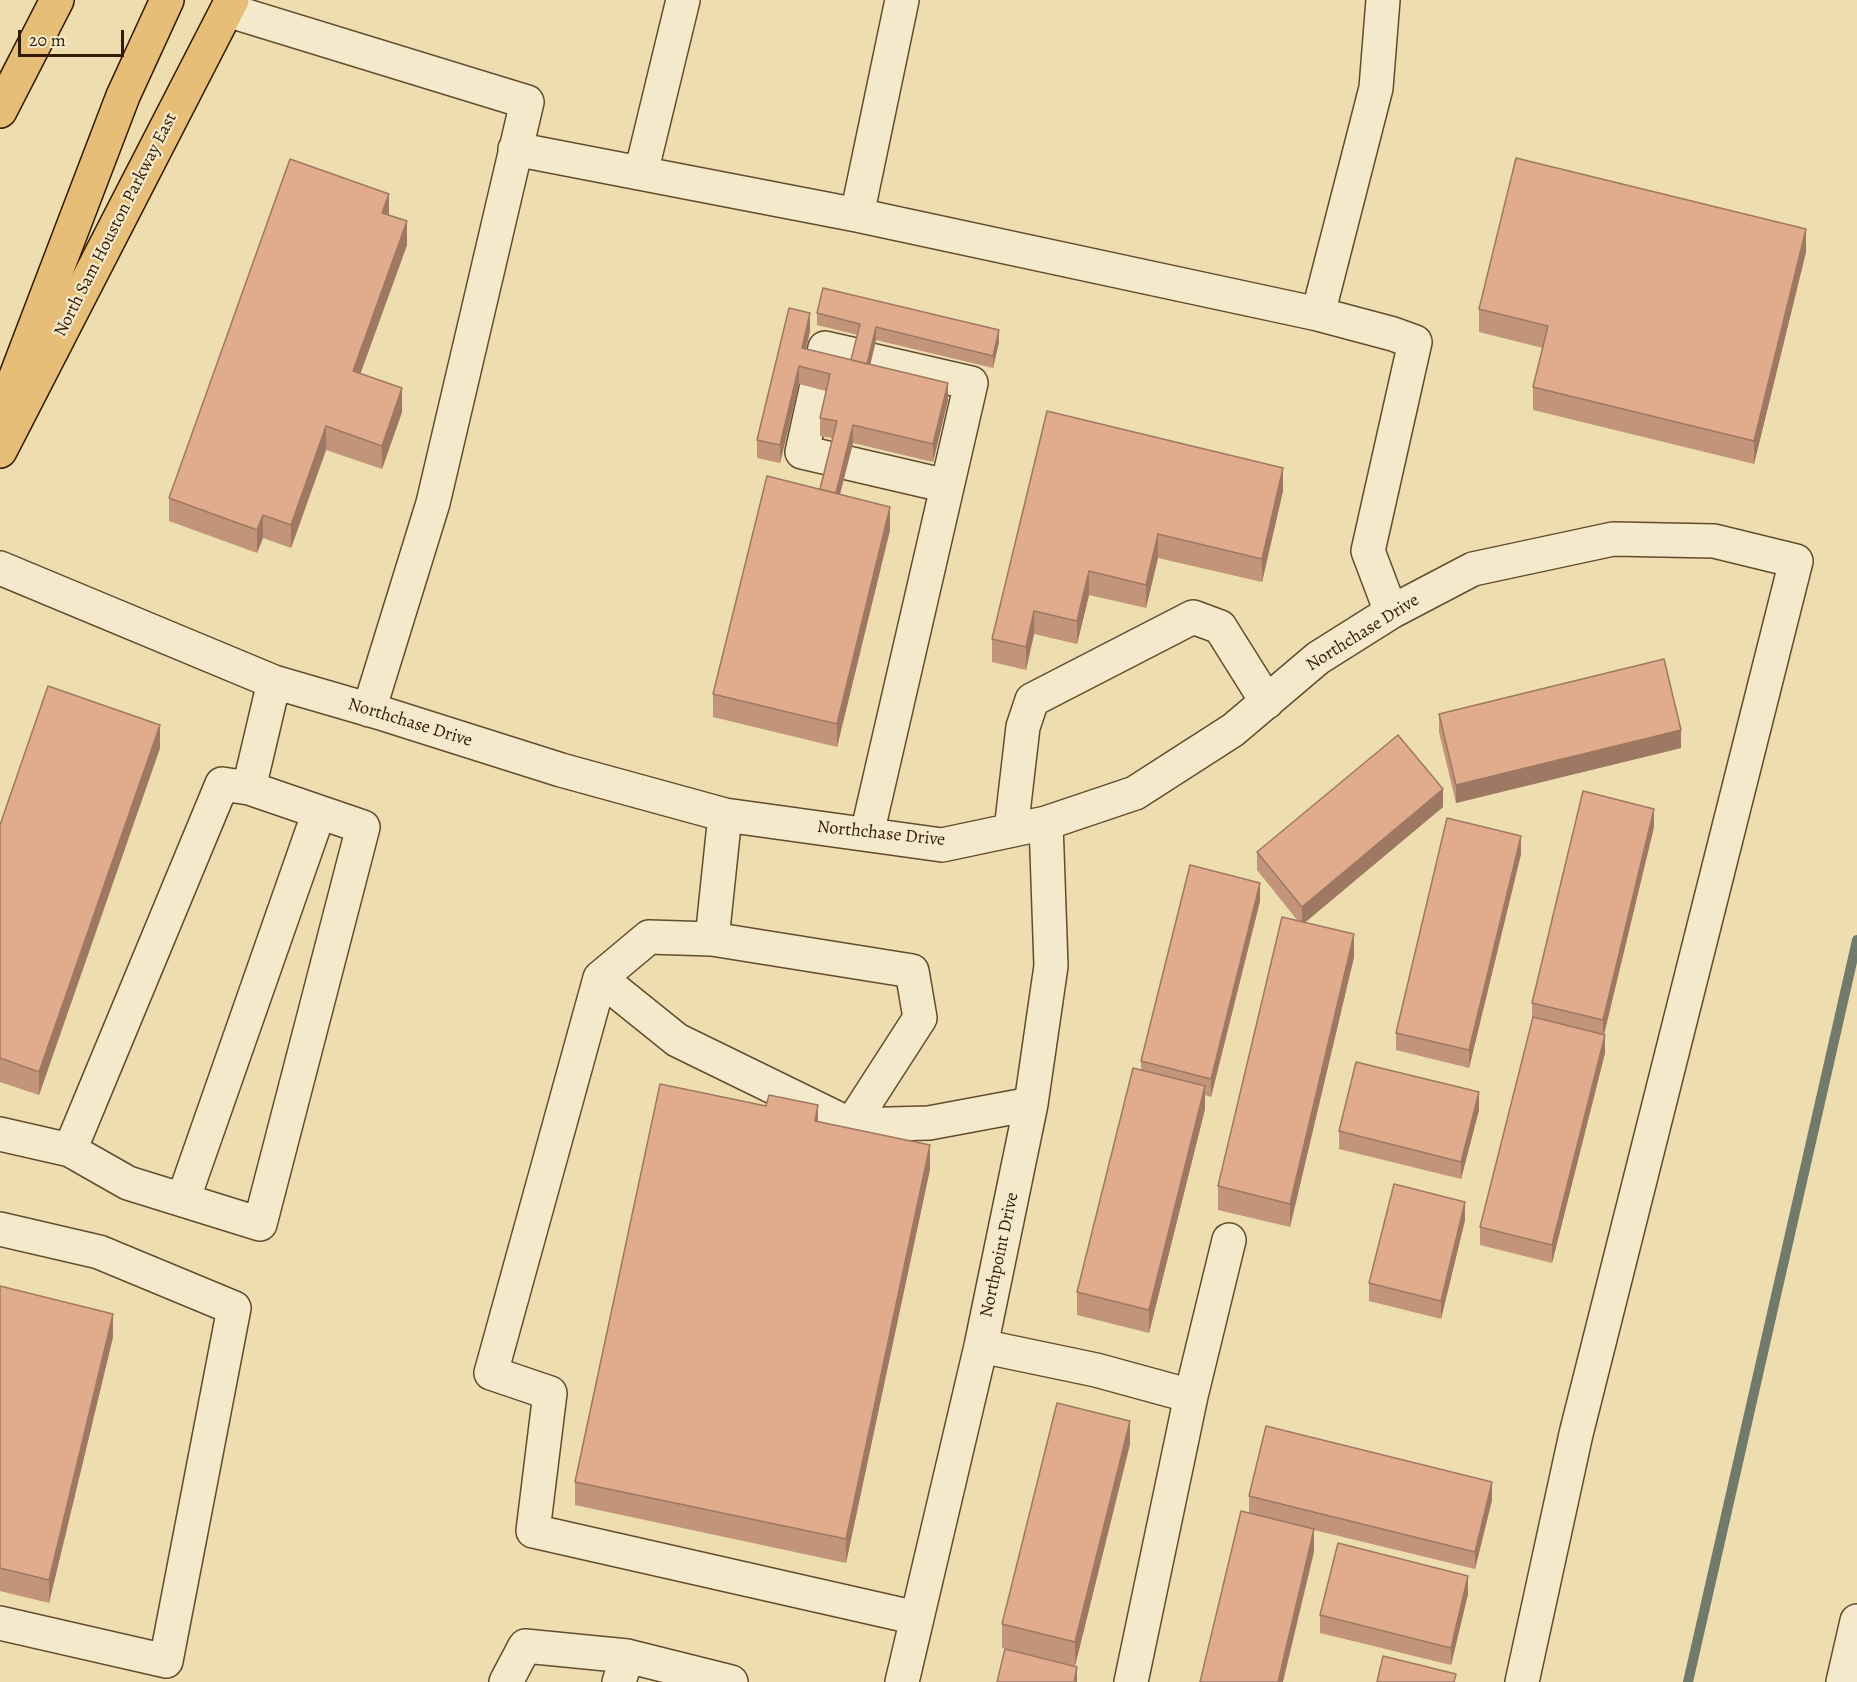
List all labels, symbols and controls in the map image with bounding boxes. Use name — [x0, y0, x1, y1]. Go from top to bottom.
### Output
scale bar — [21, 18, 128, 56]
text: 20 m — [29, 28, 66, 52]
street label: North Sam Houston Parkway East — [50, 109, 182, 341]
street label: Northchase Drive — [1303, 590, 1423, 676]
street label: Northchase Drive — [345, 694, 475, 752]
street label: Northchase Drive — [816, 817, 946, 851]
street label: Northpoint Drive — [976, 1190, 1024, 1320]

